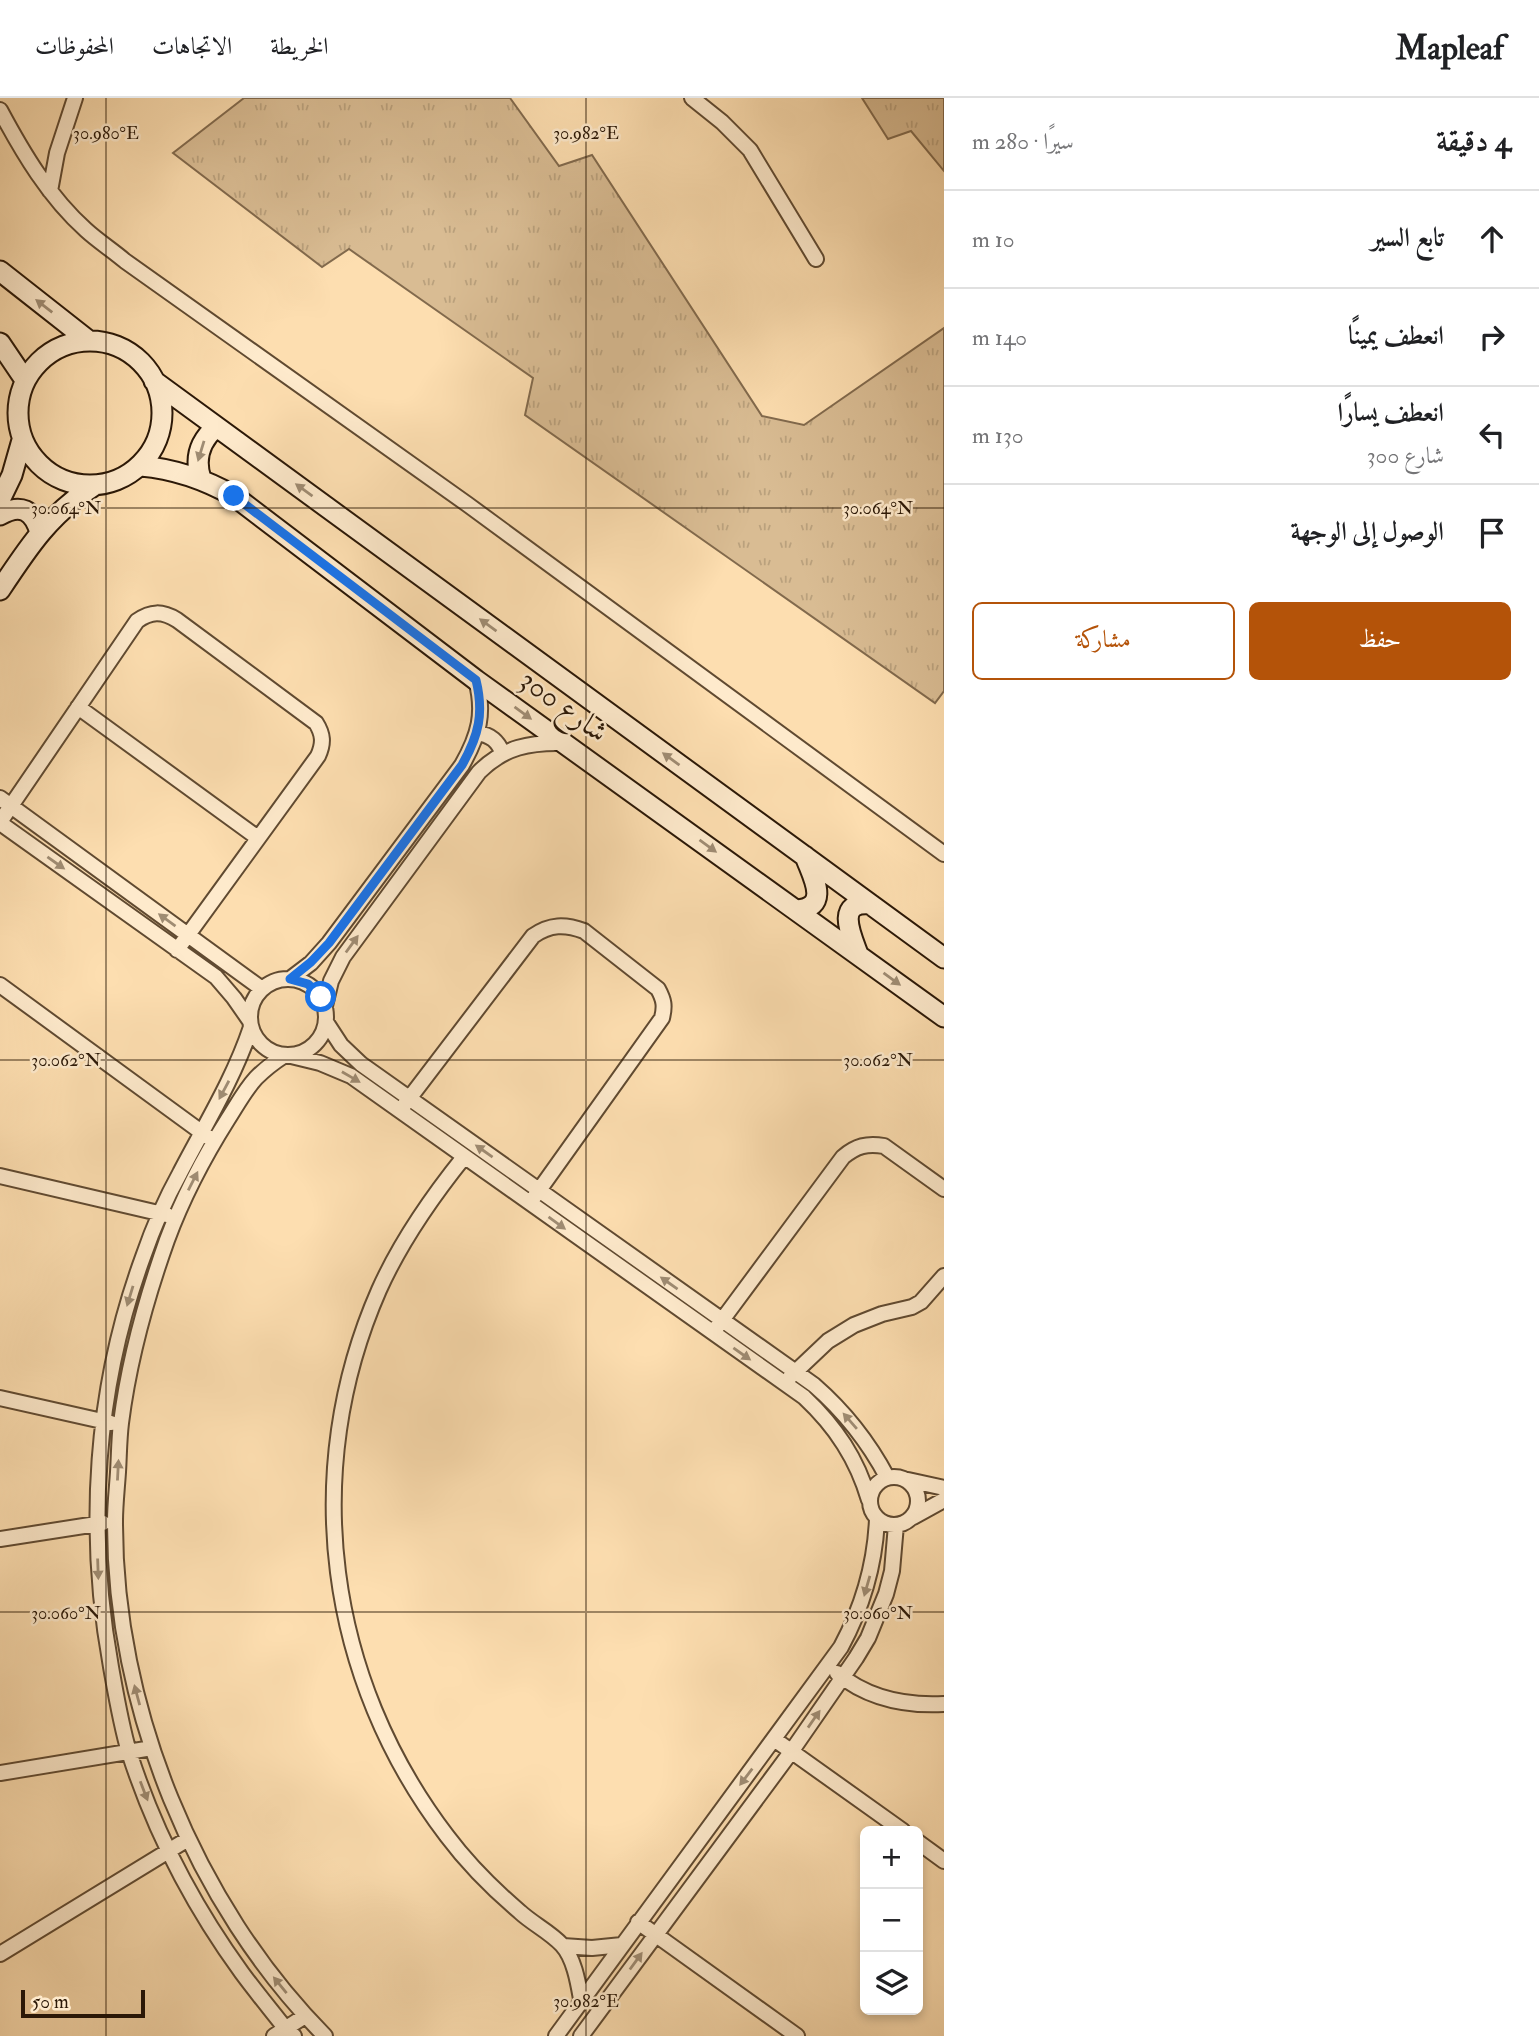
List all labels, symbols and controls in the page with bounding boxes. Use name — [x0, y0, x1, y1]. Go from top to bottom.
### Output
text: Mapleaf — [1396, 28, 1504, 69]
text: المحفوظات — [35, 31, 114, 62]
text: الاتجاهات — [152, 31, 232, 62]
text: الخريطة — [270, 31, 329, 62]
text: 30.980°E — [73, 122, 139, 145]
text: 30.982°E — [553, 122, 619, 145]
text: 4 دقيقة — [1436, 123, 1511, 160]
text: سيرًا · 280 m — [972, 127, 1074, 156]
icon: ahead — [1473, 220, 1511, 258]
text: تابع السير — [1371, 222, 1444, 254]
text: 10 m — [972, 225, 1015, 254]
one-way arrow — [36, 299, 53, 314]
icon: right — [1473, 318, 1511, 356]
text: انعطف يمينًا — [1348, 320, 1444, 352]
text: 140 m — [972, 323, 1027, 352]
text: انعطف يسارًا — [1338, 397, 1444, 429]
icon: left — [1473, 416, 1511, 454]
text: 130 m — [972, 421, 1024, 450]
one-way arrow — [196, 440, 206, 461]
text: شارع 300 — [1367, 441, 1444, 470]
route end — [218, 480, 249, 511]
one-way arrow — [295, 484, 313, 498]
text: 30.064°N — [31, 497, 101, 520]
text: 30.064°N — [843, 497, 913, 520]
icon: arrive — [1473, 514, 1511, 552]
text: الوصول إلى الوجهة — [1291, 516, 1444, 548]
button: مشاركة — [972, 602, 1235, 680]
button: حفظ — [1249, 602, 1511, 680]
one-way arrow — [479, 617, 497, 632]
street label: شارع 300 — [509, 661, 616, 755]
one-way arrow — [514, 706, 532, 720]
one-way arrow — [662, 752, 680, 766]
one-way arrow — [698, 839, 717, 853]
one-way arrow — [47, 856, 65, 870]
one-way arrow — [159, 912, 177, 927]
one-way arrow — [345, 935, 359, 953]
one-way arrow — [883, 972, 901, 986]
route start — [305, 981, 336, 1012]
text: 30.062°N — [31, 1049, 101, 1072]
text: 30.062°N — [843, 1049, 913, 1072]
one-way arrow — [342, 1071, 361, 1083]
one-way arrow — [218, 1080, 230, 1100]
one-way arrow — [475, 1144, 493, 1158]
one-way arrow — [188, 1171, 199, 1191]
one-way arrow — [548, 1215, 566, 1229]
one-way arrow — [660, 1276, 678, 1290]
one-way arrow — [124, 1286, 135, 1307]
one-way arrow — [733, 1347, 751, 1361]
one-way arrow — [843, 1412, 858, 1429]
one-way arrow — [113, 1459, 124, 1481]
one-way arrow — [92, 1559, 103, 1581]
one-way arrow — [862, 1576, 872, 1597]
text: 30.060°N — [31, 1602, 101, 1625]
text: 30.060°N — [843, 1602, 913, 1625]
one-way arrow — [132, 1684, 142, 1705]
one-way arrow — [807, 1710, 821, 1728]
one-way arrow — [739, 1768, 753, 1786]
one-way arrow — [139, 1781, 150, 1802]
map controls — [860, 1826, 923, 2015]
button: + — [860, 1826, 923, 1889]
button: − — [860, 1889, 923, 1952]
one-way arrow — [628, 1952, 642, 1970]
button: layers — [860, 1952, 923, 2015]
one-way arrow — [273, 1976, 288, 1993]
scale bar — [21, 1987, 145, 2019]
text: 50 m — [32, 1990, 69, 2014]
text: 30.982°E — [553, 1990, 619, 2013]

